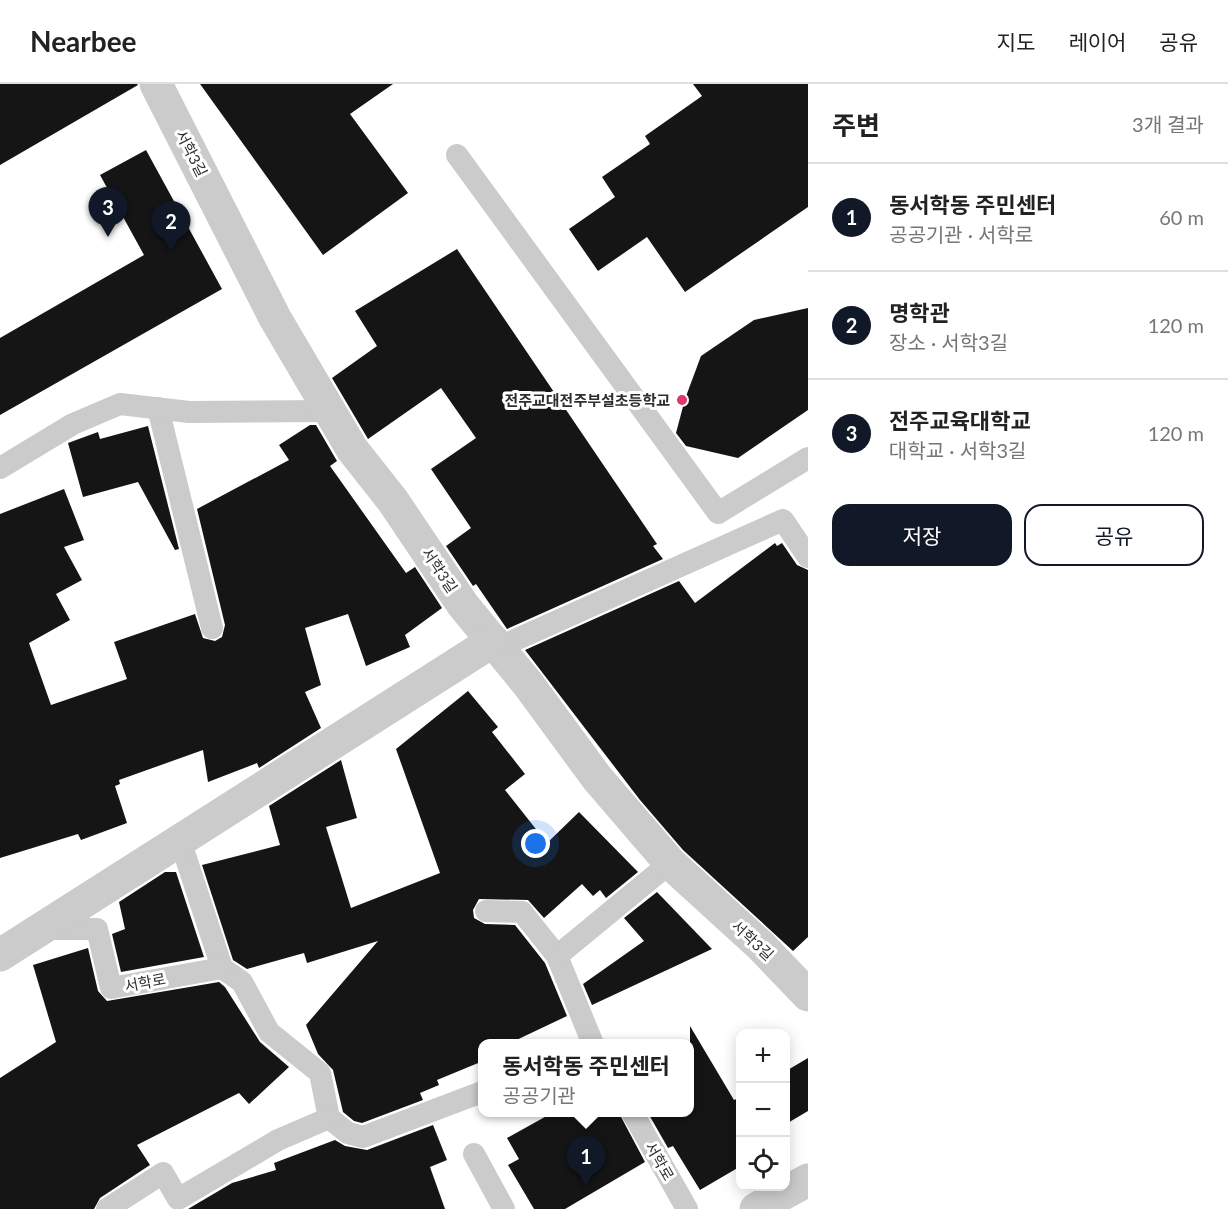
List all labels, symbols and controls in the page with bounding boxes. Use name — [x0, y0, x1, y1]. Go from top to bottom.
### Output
text: Nearbee — [30, 24, 137, 58]
text: 지도 — [997, 29, 1035, 54]
text: 레이어 — [1068, 29, 1126, 54]
text: 공유 — [1159, 29, 1198, 54]
text: 주변 — [832, 109, 880, 141]
text: 3개 결과 — [1132, 112, 1204, 136]
street label: 서학3길 — [173, 127, 211, 179]
pin: 3 — [88, 188, 128, 237]
text: 동서학동 주민센터 — [889, 191, 1056, 218]
pin: 2 — [152, 202, 190, 251]
text: 1 — [846, 205, 857, 229]
text: 60 m — [1159, 205, 1204, 229]
text: 공공기관 · 서학로 — [889, 222, 1033, 246]
text: 명학관 — [889, 299, 950, 326]
text: 2 — [846, 313, 857, 337]
text: 120 m — [1148, 313, 1204, 337]
text: 장소 · 서학3길 — [889, 330, 1008, 354]
place label: 전주교대전주부설초등학교 — [504, 391, 670, 409]
marker: 전주교대전주부설초등학교 — [675, 393, 689, 407]
text: 전주교육대학교 — [889, 407, 1031, 434]
text: 3 — [846, 421, 857, 445]
text: 120 m — [1148, 421, 1204, 445]
text: 대학교 · 서학3길 — [889, 438, 1026, 462]
button: 저장 — [832, 504, 1012, 566]
button: 공유 — [1024, 504, 1204, 566]
street label: 서학3길 — [419, 544, 461, 596]
your location — [521, 829, 550, 858]
street label: 서학3길 — [729, 916, 777, 964]
street label: 서학로 — [123, 969, 167, 995]
map controls — [736, 1029, 790, 1191]
button: + — [736, 1029, 790, 1083]
popup — [478, 1039, 694, 1117]
text: 동서학동 주민센터 — [502, 1052, 670, 1079]
text: 공공기관 — [502, 1083, 576, 1107]
button: − — [736, 1083, 790, 1137]
pin: 1 — [566, 1136, 606, 1186]
button: locate — [736, 1137, 790, 1191]
street label: 서학로 — [642, 1139, 678, 1183]

